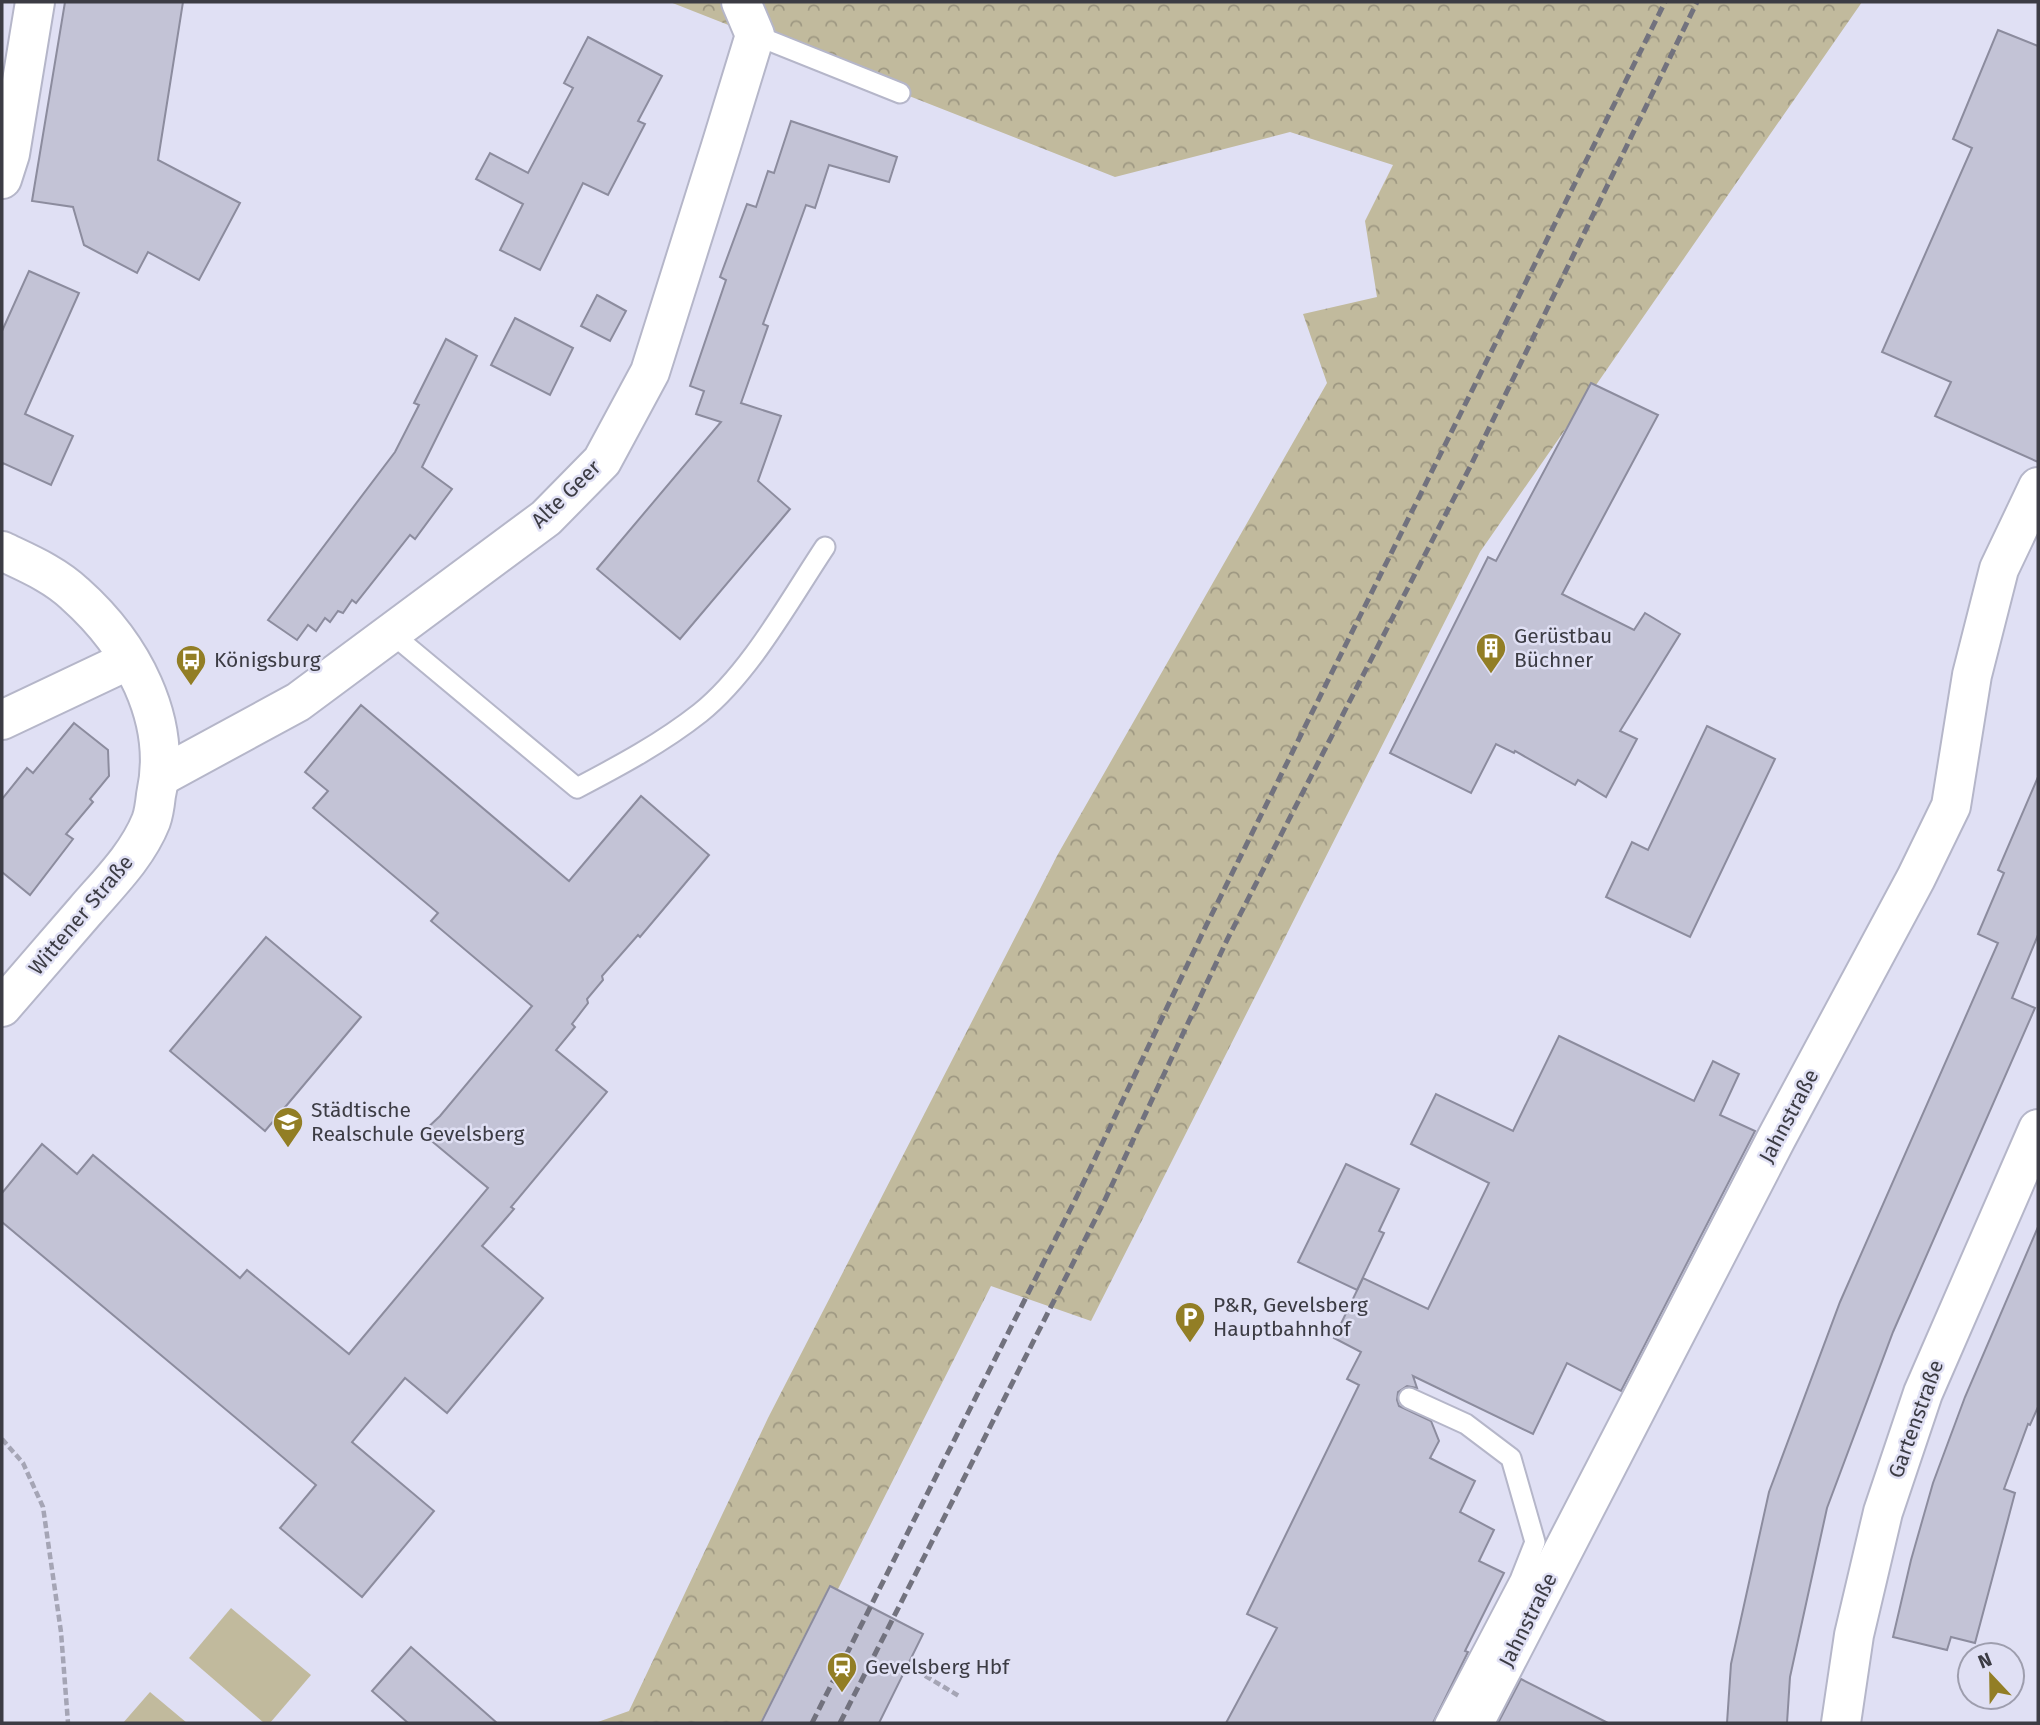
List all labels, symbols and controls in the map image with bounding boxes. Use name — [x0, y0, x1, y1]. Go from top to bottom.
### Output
street label: Alte Geer — [526, 455, 606, 533]
place label: Gerüstbau Büchner — [1514, 623, 1612, 673]
building icon: Gerüstbau Büchner — [1474, 631, 1508, 675]
bus stop icon: Königsburg — [174, 643, 208, 687]
place label: Königsburg — [214, 647, 321, 673]
street label: Wittener Straße — [23, 850, 139, 980]
street label: Jahnstraße — [1753, 1065, 1825, 1167]
place label: Städtische Realschule Gevelsberg — [311, 1097, 524, 1147]
school or university icon: Städtische Realschule Gevelsberg — [271, 1105, 305, 1149]
place label: P&R, Gevelsberg Hauptbahnhof — [1213, 1292, 1368, 1342]
parking icon: P&R, Gevelsberg Hauptbahnhof — [1173, 1300, 1207, 1344]
street label: Gartenstraße — [1883, 1356, 1949, 1482]
street label: Jahnstraße — [1493, 1568, 1563, 1672]
north arrow — [1956, 1641, 2026, 1711]
text: N — [1975, 1648, 1995, 1674]
station icon: Gevelsberg Hbf — [825, 1650, 859, 1694]
place label: Gevelsberg Hbf — [865, 1654, 1011, 1680]

